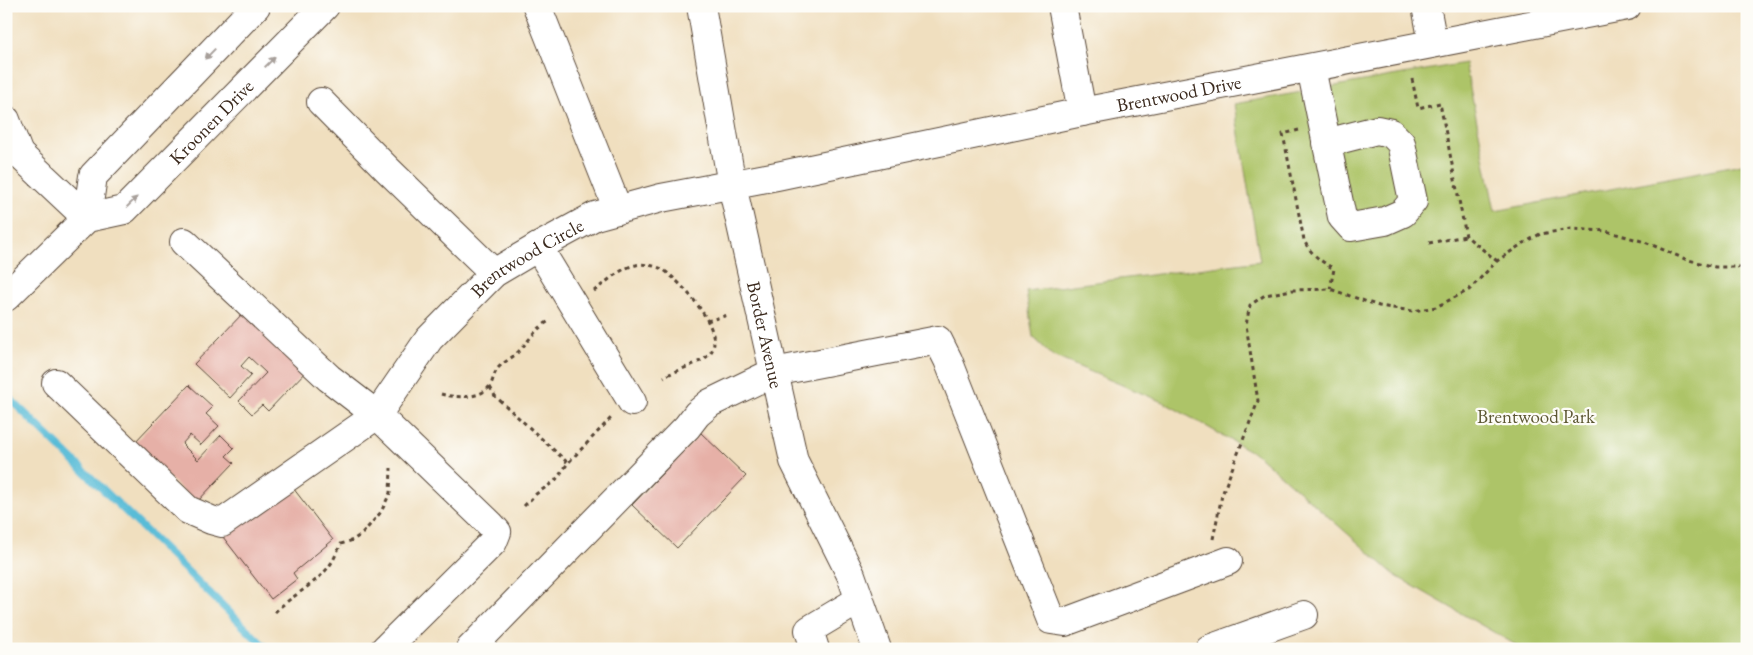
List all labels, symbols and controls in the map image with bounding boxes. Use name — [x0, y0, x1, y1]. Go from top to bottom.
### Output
one-way arrow — [204, 48, 216, 60]
one-way arrow — [264, 56, 276, 68]
street label: Brentwood Drive — [1114, 69, 1243, 118]
street label: Kroonen Drive — [164, 74, 259, 170]
one-way arrow — [125, 197, 137, 209]
street label: Brentwood Circle — [465, 213, 588, 303]
street label: Border Avenue — [741, 279, 789, 391]
park label: Brentwood Park — [1477, 404, 1596, 429]

